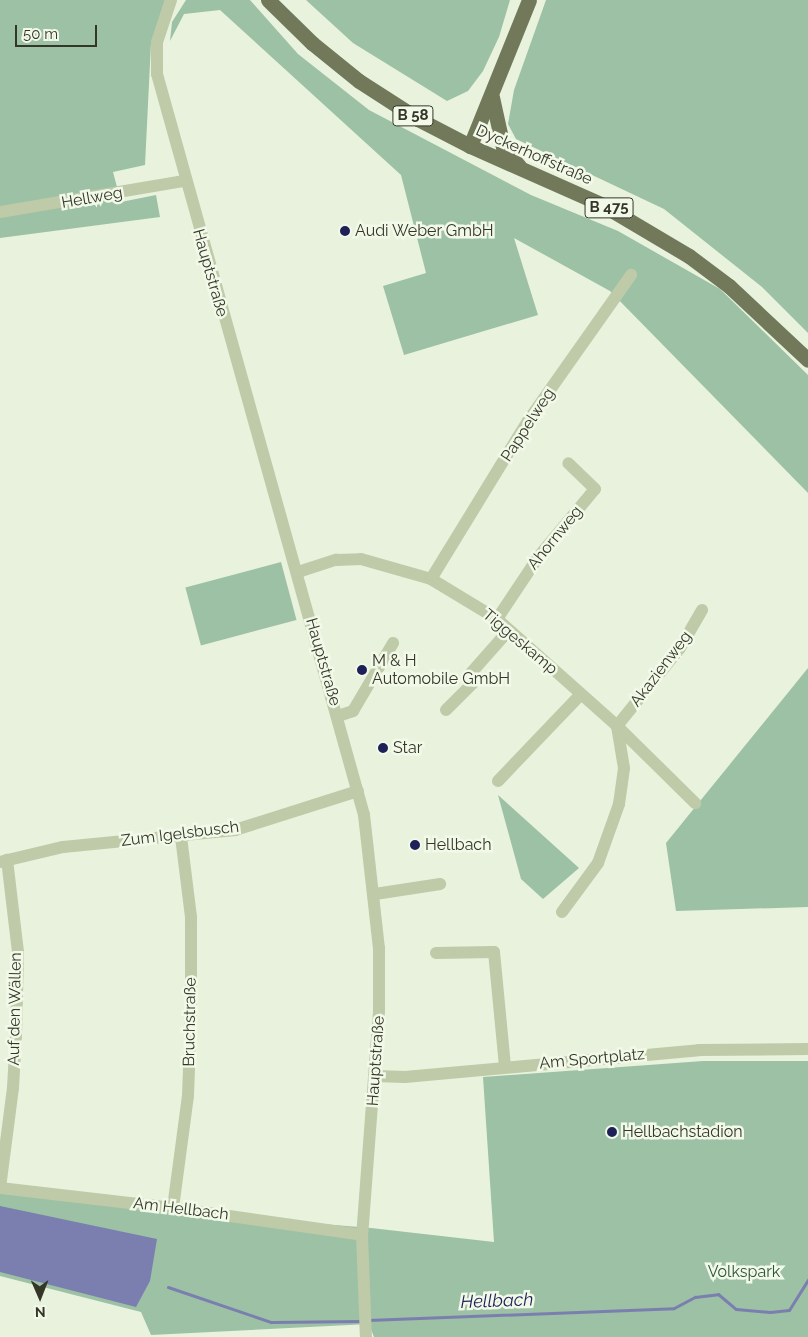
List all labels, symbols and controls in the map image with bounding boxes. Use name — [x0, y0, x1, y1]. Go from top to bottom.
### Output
scale bar — [18, 15, 100, 47]
text: 50 m — [23, 25, 58, 43]
road number: B 58 — [392, 104, 434, 128]
street label: Dyckerhoffstraße — [473, 121, 595, 189]
street label: Hellweg — [60, 183, 124, 213]
road number: B 475 — [584, 196, 634, 220]
place label: Audi Weber GmbH — [355, 221, 494, 241]
marker: Audi Weber GmbH — [339, 225, 351, 237]
street label: Hauptstraße — [188, 227, 232, 319]
street label: Pappelweg — [497, 385, 559, 465]
street label: Ahornweg — [523, 502, 587, 574]
street label: Tiggeskamp — [479, 605, 561, 679]
street label: Hauptstraße — [301, 616, 345, 708]
street label: Akazienweg — [626, 627, 696, 711]
place label: M & H Automobile GmbH — [372, 651, 510, 689]
marker: M & H Automobile GmbH — [356, 664, 368, 676]
place label: Star — [393, 738, 422, 758]
marker: Star — [377, 742, 389, 754]
street label: Zum Igelsbusch — [120, 817, 240, 851]
place label: Hellbach — [425, 835, 491, 855]
marker: Hellbach — [409, 839, 421, 851]
street label: Auf den Wällen — [4, 952, 26, 1066]
street label: Bruchstraße — [180, 977, 200, 1067]
street label: Hauptstraße — [363, 1015, 389, 1107]
street label: Am Sportplatz — [538, 1045, 646, 1073]
place label: Hellbachstadion — [622, 1122, 743, 1142]
marker: Hellbachstadion — [606, 1126, 618, 1138]
street label: Am Hellbach — [132, 1194, 230, 1224]
park label: Volkspark — [708, 1262, 780, 1282]
north arrow — [15, 1272, 65, 1322]
water label: Hellbach — [460, 1289, 534, 1313]
text: N — [35, 1304, 46, 1320]

